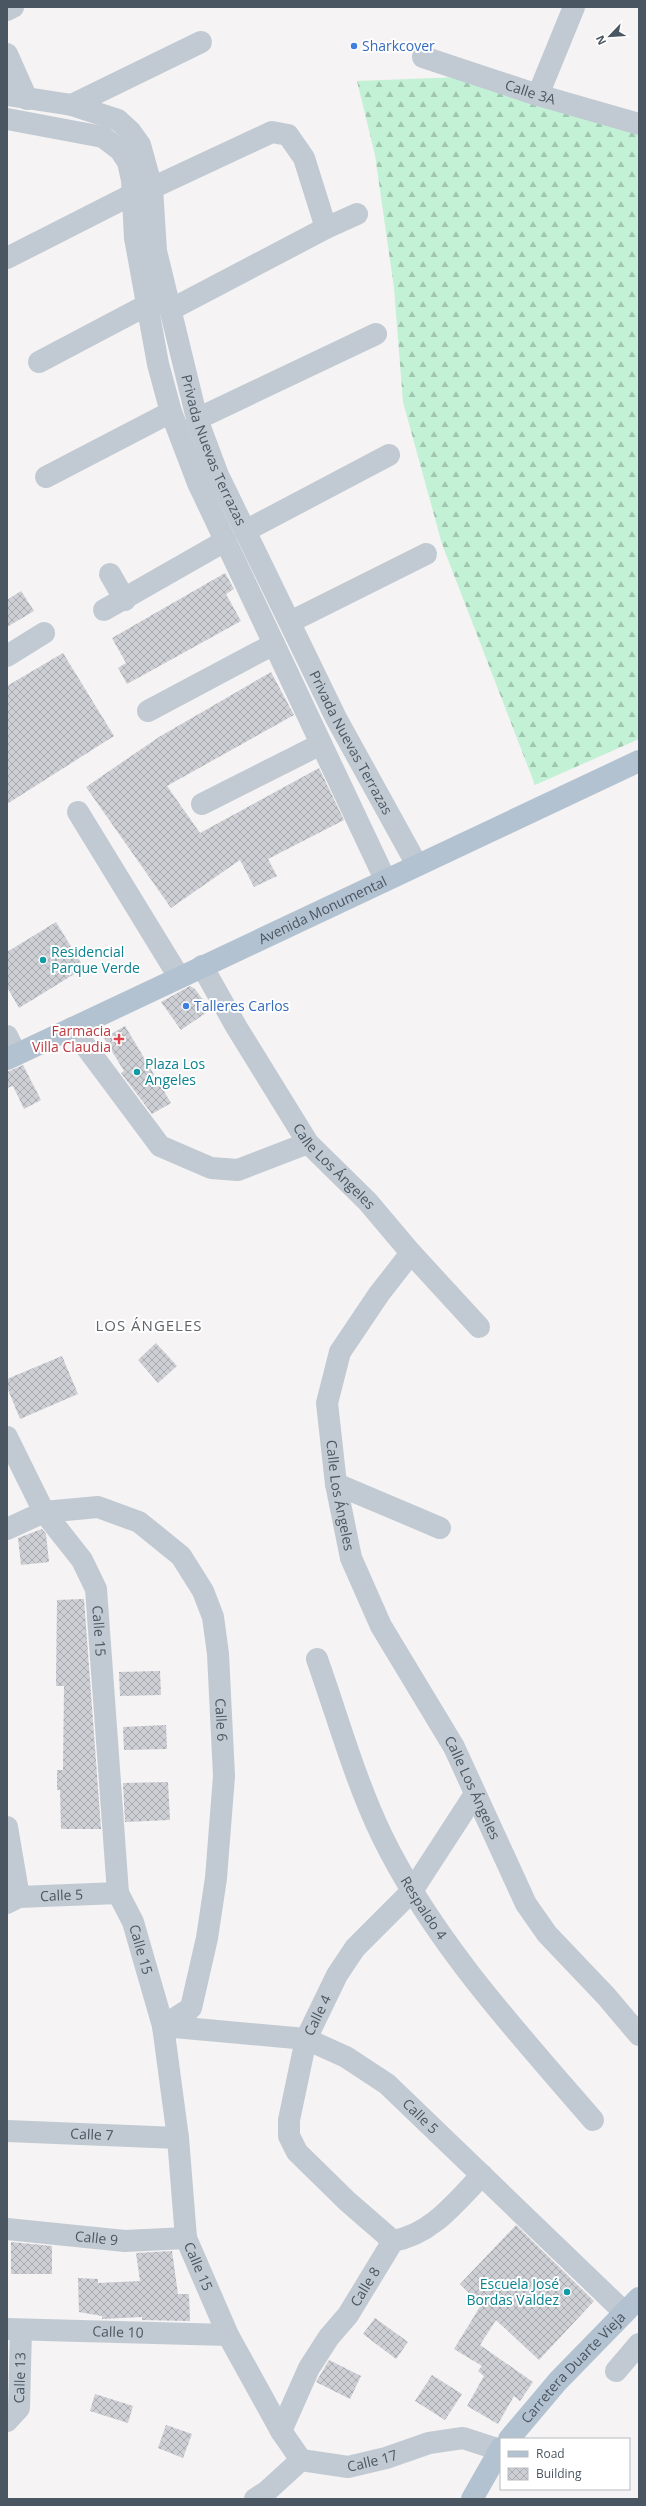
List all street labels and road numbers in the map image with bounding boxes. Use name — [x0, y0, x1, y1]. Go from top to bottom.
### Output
street label: Calle 3A — [503, 75, 558, 109]
street label: Privada Nuevas Terrazas — [177, 372, 251, 529]
street label: Privada Nuevas Terrazas — [305, 667, 397, 818]
street label: Avenida Monumental — [255, 871, 390, 948]
street label: Calle Los Ángeles — [289, 1119, 380, 1213]
street label: Calle Los Ángeles — [322, 1439, 359, 1553]
street label: Calle 15 — [88, 1605, 111, 1657]
street label: Calle 6 — [211, 1698, 232, 1742]
street label: Calle Los Ángeles — [440, 1732, 505, 1843]
street label: Respaldo 4 — [397, 1873, 452, 1943]
street label: Calle 5 — [40, 1884, 84, 1905]
street label: Calle 15 — [125, 1922, 158, 1977]
street label: Calle 4 — [299, 1991, 335, 2039]
street label: Calle 5 — [399, 2094, 443, 2138]
street label: Calle 7 — [70, 2124, 114, 2144]
street label: Calle 9 — [74, 2226, 119, 2249]
street label: Calle 15 — [180, 2239, 218, 2293]
street label: Calle 8 — [345, 2263, 384, 2310]
street label: Carretera Duarte Vieja — [516, 2307, 629, 2427]
street label: Calle 10 — [92, 2321, 144, 2342]
street label: Calle 13 — [9, 2352, 29, 2404]
street label: Calle 17 — [345, 2445, 400, 2476]

